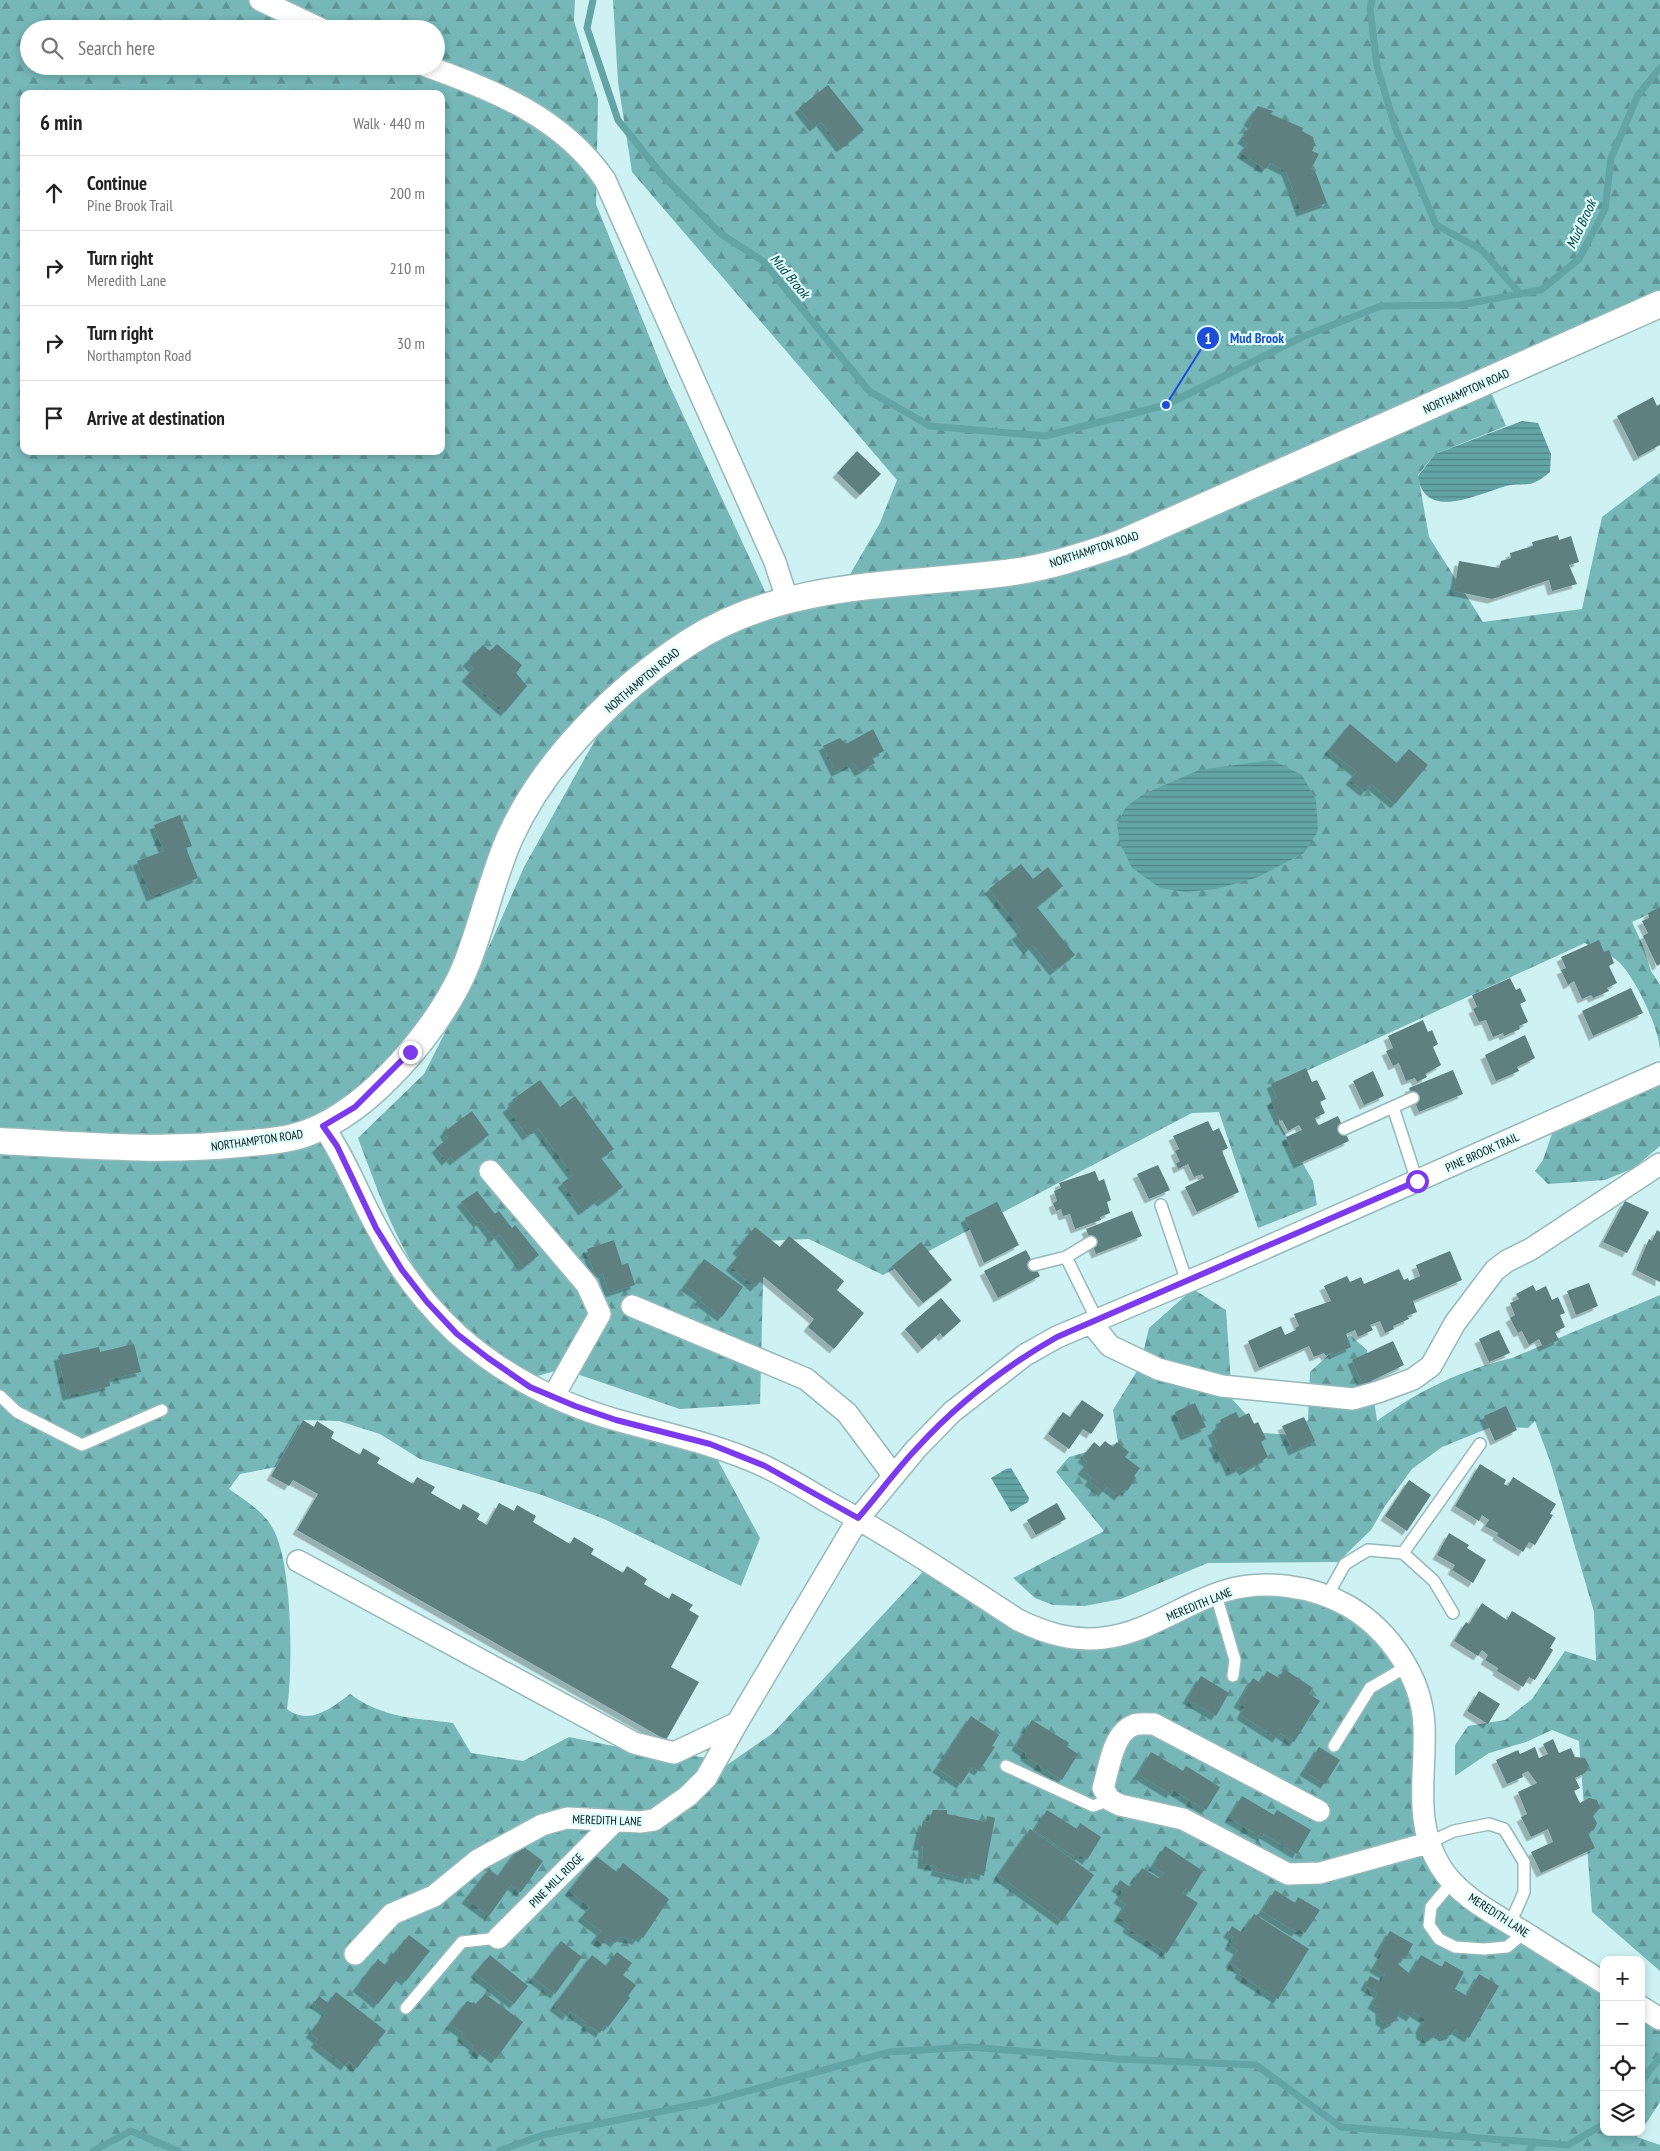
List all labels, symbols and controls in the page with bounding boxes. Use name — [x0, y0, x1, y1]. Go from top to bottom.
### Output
search box — [20, 20, 445, 75]
icon: search — [38, 34, 66, 62]
text: Search here — [78, 36, 155, 60]
text: 6 min — [40, 109, 82, 136]
text: Walk · 440 m — [353, 113, 425, 133]
text: Continue — [87, 171, 147, 195]
icon: ahead — [40, 179, 68, 207]
text: 200 m — [390, 183, 425, 203]
text: Pine Brook Trail — [87, 195, 173, 215]
water label: Mud Brook — [1562, 195, 1601, 251]
text: Turn right — [87, 246, 153, 270]
water label: Mud Brook — [766, 250, 815, 303]
icon: right — [40, 254, 68, 282]
text: 210 m — [390, 258, 425, 278]
text: Meredith Lane — [87, 270, 166, 290]
text: Turn right — [87, 321, 153, 345]
callout: Mud Brook — [1195, 324, 1294, 353]
icon: right — [40, 329, 68, 357]
text: 1 — [1204, 329, 1212, 348]
text: Mud Brook — [1230, 329, 1284, 347]
text: 30 m — [397, 333, 425, 353]
text: Northampton Road — [87, 345, 191, 365]
street label: NORTHAMPTON ROAD — [1421, 365, 1511, 417]
icon: arrive — [40, 404, 68, 432]
text: Arrive at destination — [87, 406, 225, 430]
street label: NORTHAMPTON ROAD — [1048, 528, 1140, 570]
street label: NORTHAMPTON ROAD — [602, 644, 682, 716]
route end — [399, 1041, 422, 1064]
street label: NORTHAMPTON ROAD — [210, 1126, 304, 1154]
street label: PINE BROOK TRAIL — [1443, 1129, 1521, 1175]
route start — [1406, 1170, 1429, 1193]
street label: MEREDITH LANE — [1164, 1584, 1234, 1624]
street label: MEREDITH LANE — [572, 1811, 642, 1829]
street label: PINE MILL RIDGE — [526, 1850, 586, 1910]
street label: MEREDITH LANE — [1466, 1890, 1532, 1940]
map controls — [1600, 1956, 1645, 2136]
button: + — [1600, 1956, 1645, 2001]
button: − — [1600, 2001, 1645, 2046]
button: locate — [1600, 2046, 1645, 2091]
button: layers — [1600, 2091, 1645, 2136]

